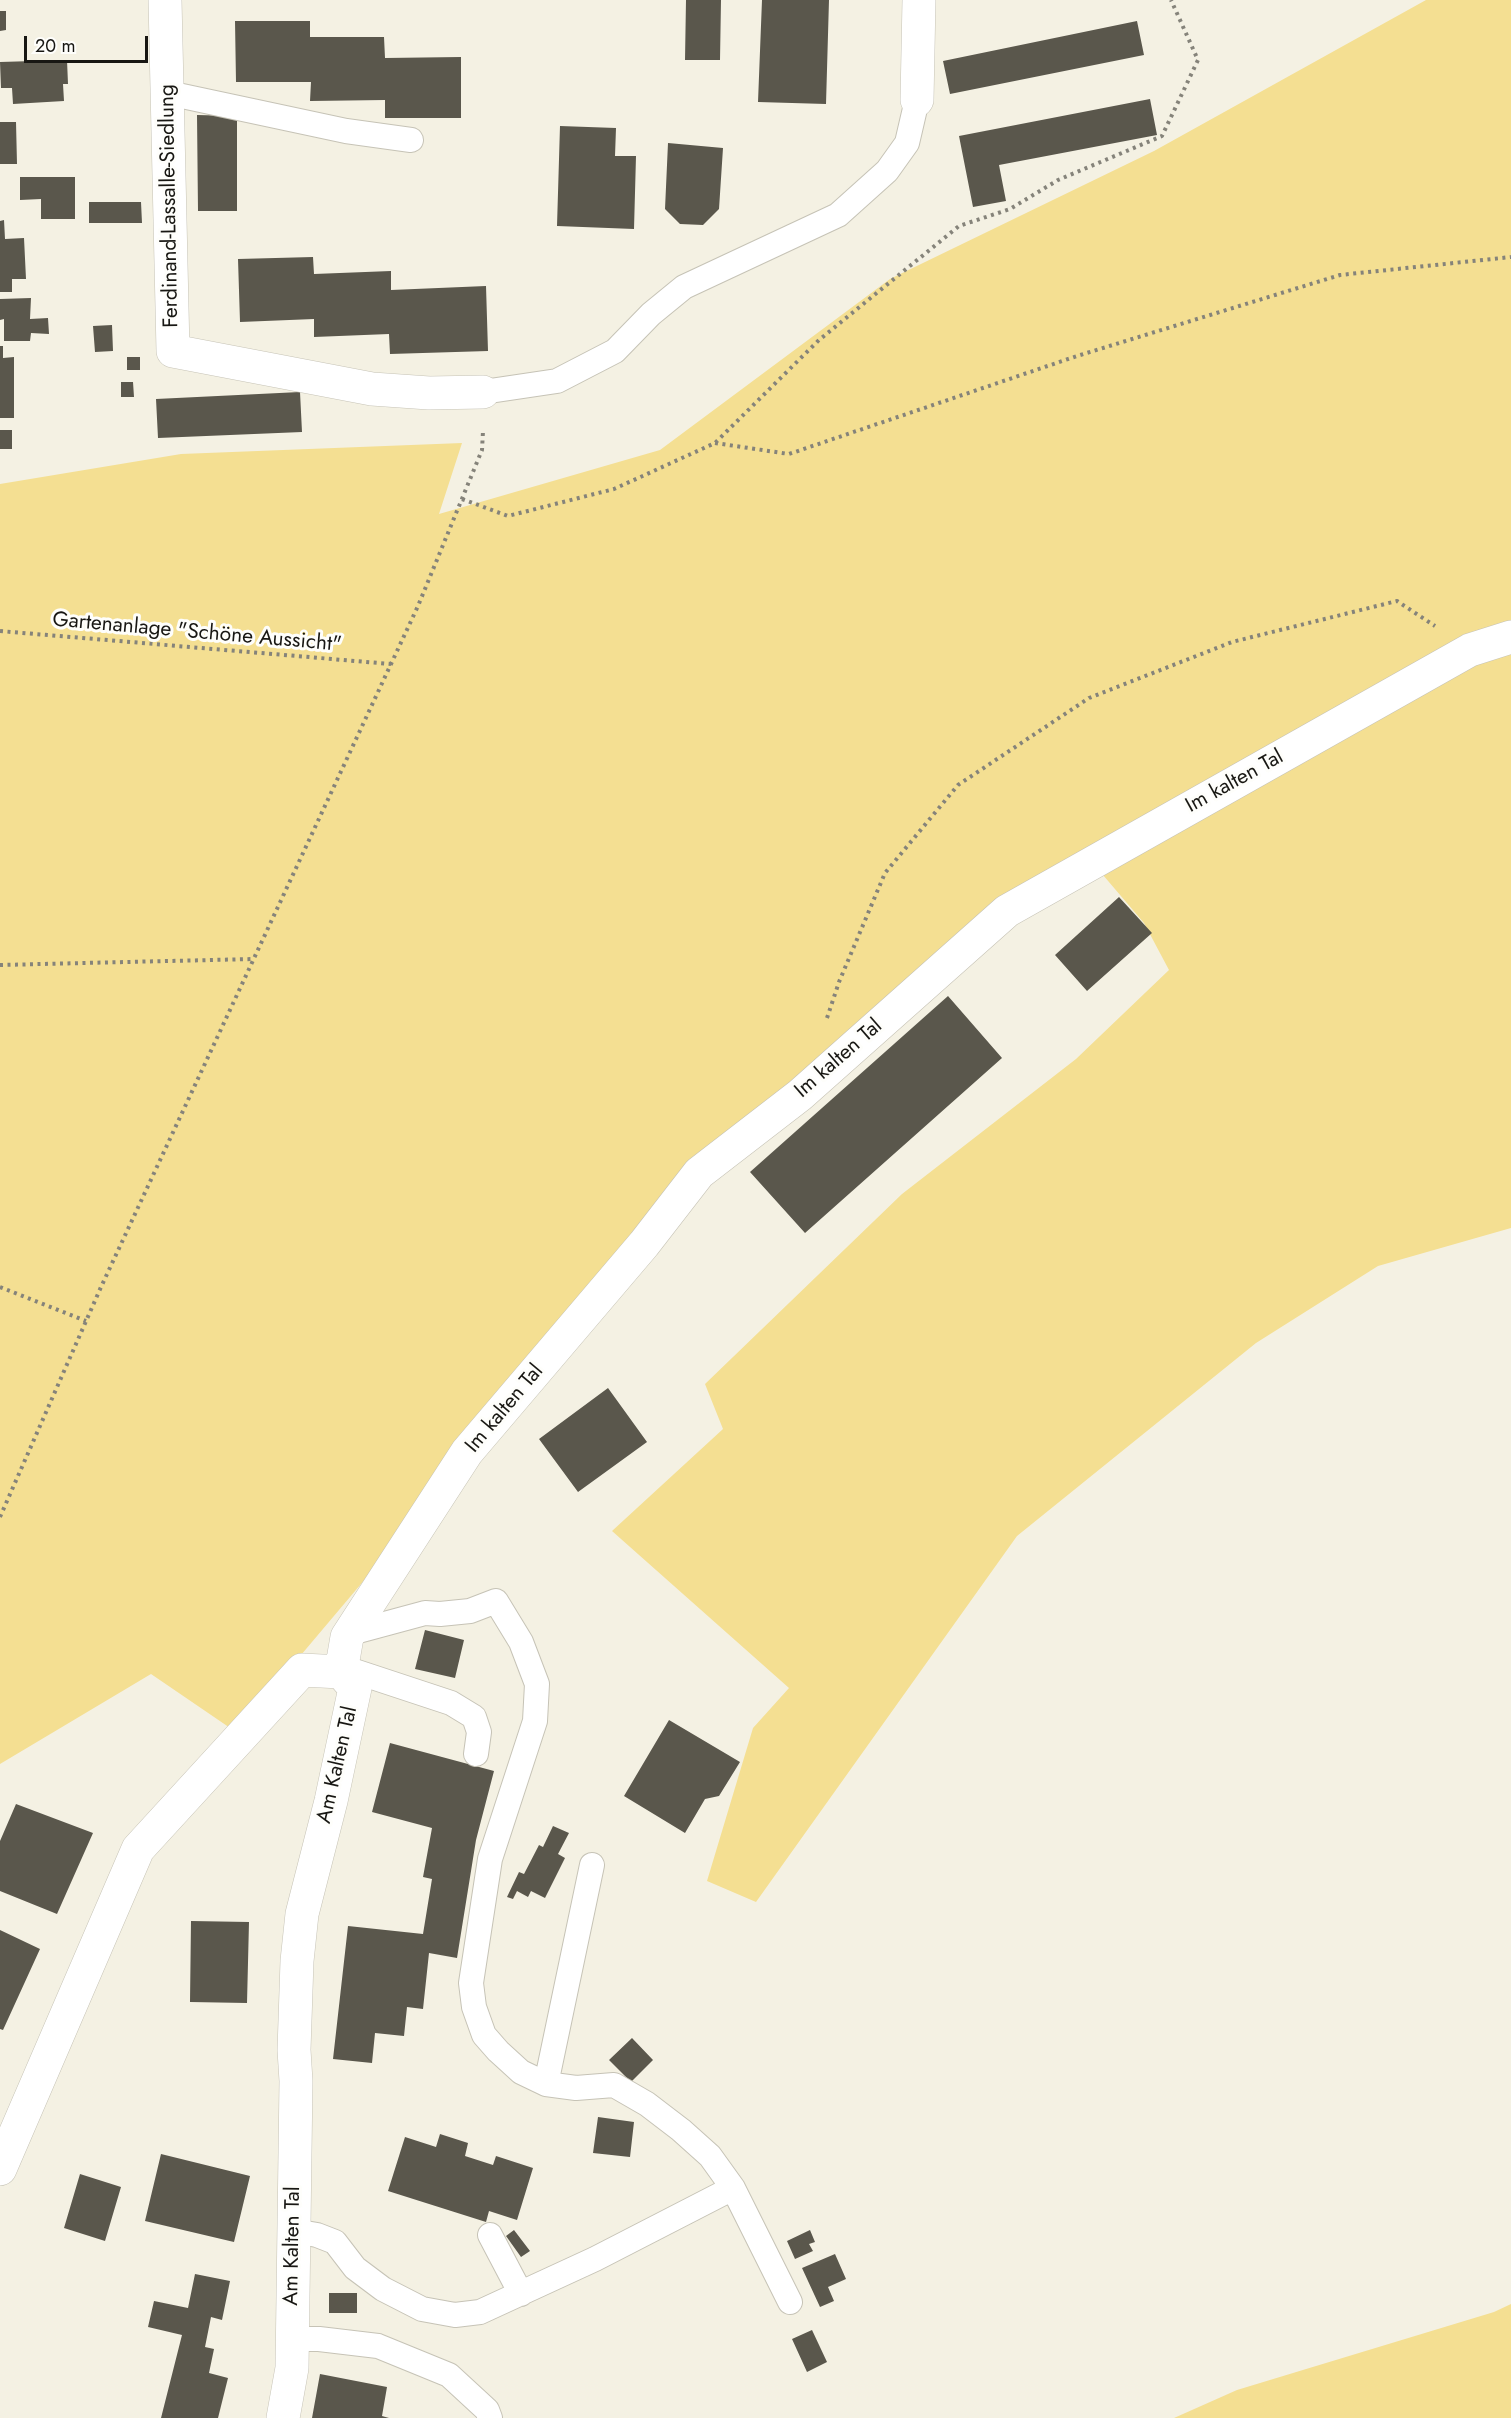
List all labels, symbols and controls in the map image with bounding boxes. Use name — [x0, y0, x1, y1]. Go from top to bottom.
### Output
scale bar — [27, 24, 152, 62]
text: 20 m — [35, 33, 75, 59]
street label: Ferdinand-Lassalle-Siedlung — [155, 84, 185, 328]
street label: Gartenanlage "Schöne Aussicht" — [51, 608, 343, 658]
street label: Im kalten Tal — [1182, 745, 1288, 819]
street label: Im kalten Tal — [790, 1014, 888, 1104]
street label: Im kalten Tal — [461, 1360, 549, 1458]
street label: Am Kalten Tal — [312, 1704, 364, 1826]
street label: Am Kalten Tal — [279, 2186, 307, 2306]

